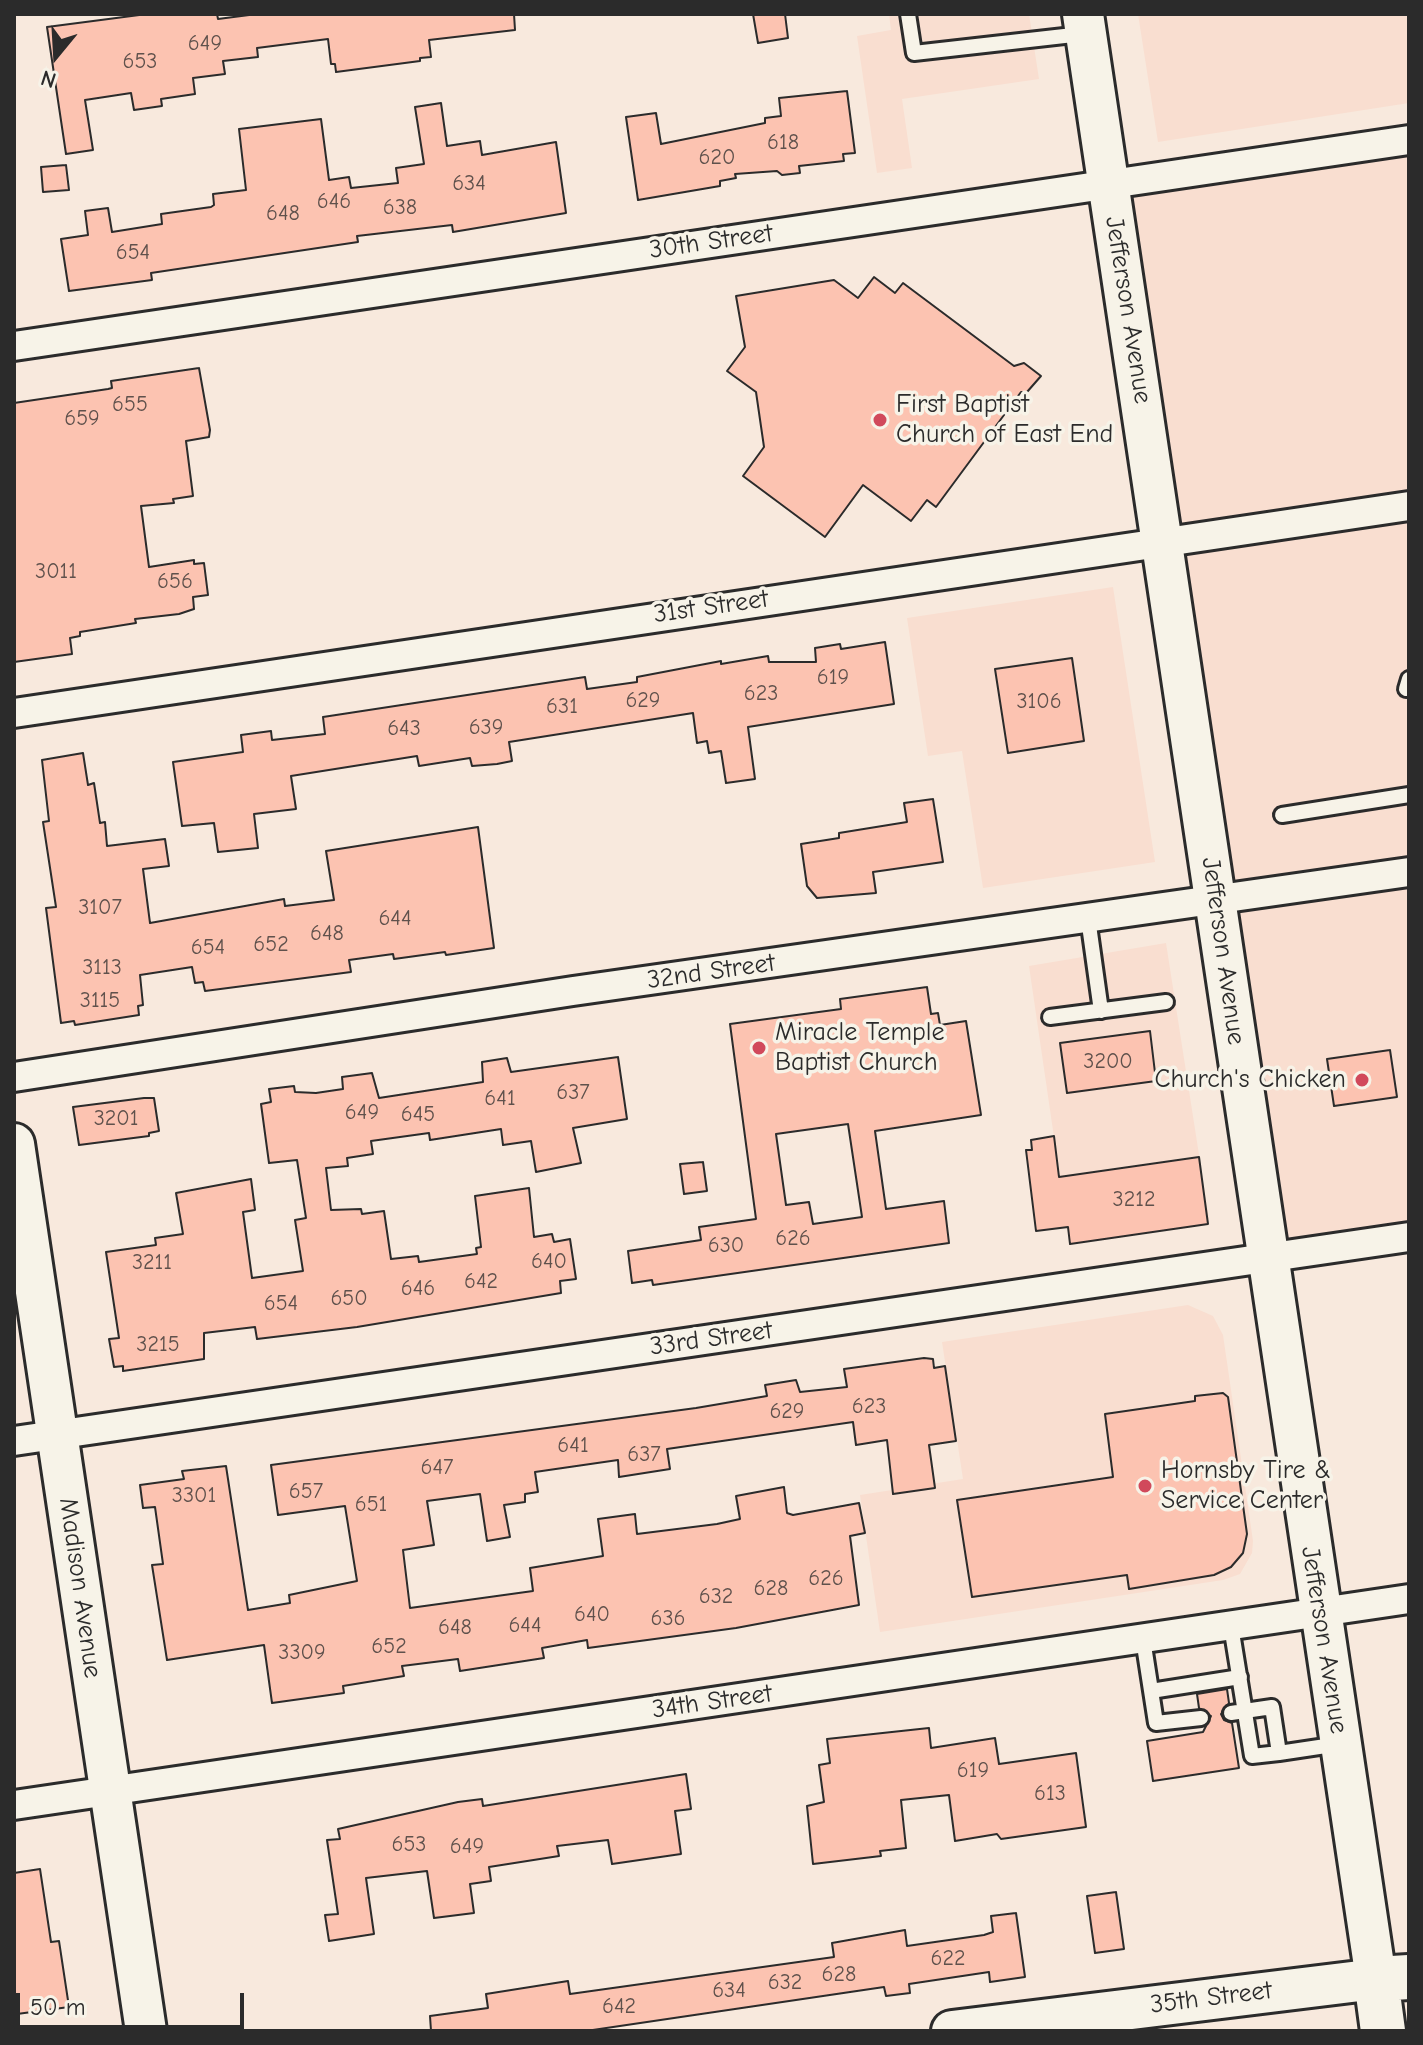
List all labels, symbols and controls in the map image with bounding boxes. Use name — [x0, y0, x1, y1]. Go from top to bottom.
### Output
north arrow — [16, 16, 96, 96]
house number: 649 — [188, 31, 222, 57]
house number: 653 — [123, 49, 157, 75]
text: N — [38, 64, 59, 93]
house number: 618 — [767, 130, 799, 156]
house number: 620 — [699, 145, 735, 171]
house number: 634 — [452, 171, 486, 197]
house number: 646 — [317, 189, 351, 215]
house number: 638 — [383, 195, 417, 221]
house number: 648 — [266, 201, 300, 227]
street label: Jefferson Avenue — [1098, 214, 1158, 406]
street label: 30th Street — [647, 218, 775, 266]
house number: 654 — [116, 240, 150, 266]
place label: First Baptist Church of East End — [896, 389, 1113, 450]
house number: 655 — [112, 392, 148, 418]
house number: 659 — [64, 406, 100, 432]
marker: First Baptist Church of East End — [871, 411, 889, 429]
house number: 3011 — [35, 559, 77, 585]
house number: 656 — [157, 569, 193, 595]
street label: 31st Street — [652, 584, 770, 630]
house number: 619 — [817, 665, 849, 691]
house number: 623 — [744, 681, 778, 707]
house number: 629 — [625, 688, 661, 714]
house number: 3106 — [1016, 689, 1062, 715]
house number: 631 — [546, 694, 578, 720]
house number: 639 — [469, 715, 503, 741]
house number: 643 — [387, 716, 421, 742]
street label: Jefferson Avenue — [1194, 855, 1252, 1047]
house number: 3107 — [78, 895, 122, 921]
house number: 644 — [378, 906, 412, 932]
house number: 648 — [310, 921, 344, 947]
house number: 652 — [253, 932, 289, 958]
house number: 654 — [191, 935, 225, 961]
street label: 32nd Street — [645, 948, 777, 996]
house number: 3113 — [82, 955, 122, 981]
house number: 3115 — [80, 988, 120, 1014]
place label: Miracle Temple Baptist Church — [775, 1017, 944, 1078]
marker: Miracle Temple Baptist Church — [750, 1039, 768, 1057]
house number: 3200 — [1083, 1049, 1133, 1075]
place label: Church's Chicken — [1154, 1064, 1346, 1096]
marker: Church's Chicken — [1353, 1071, 1371, 1089]
house number: 637 — [556, 1080, 590, 1106]
house number: 641 — [484, 1086, 516, 1112]
house number: 649 — [345, 1100, 379, 1126]
house number: 645 — [401, 1102, 435, 1128]
house number: 3201 — [94, 1106, 138, 1132]
house number: 3212 — [1113, 1187, 1155, 1213]
house number: 626 — [775, 1226, 811, 1252]
house number: 630 — [708, 1233, 744, 1259]
house number: 640 — [531, 1249, 567, 1275]
house number: 3211 — [132, 1250, 172, 1276]
house number: 642 — [464, 1269, 498, 1295]
house number: 646 — [401, 1276, 435, 1302]
house number: 650 — [330, 1286, 368, 1312]
house number: 654 — [264, 1291, 298, 1317]
street label: 33rd Street — [648, 1315, 774, 1363]
house number: 3215 — [136, 1332, 180, 1358]
house number: 623 — [852, 1394, 886, 1420]
house number: 629 — [769, 1399, 805, 1425]
house number: 641 — [557, 1433, 589, 1459]
house number: 637 — [627, 1442, 661, 1468]
house number: 647 — [421, 1455, 453, 1481]
place label: Hornsby Tire & Service Center — [1161, 1455, 1331, 1516]
marker: Hornsby Tire & Service Center — [1136, 1477, 1154, 1495]
house number: 657 — [289, 1479, 323, 1505]
house number: 3301 — [172, 1483, 216, 1509]
house number: 651 — [355, 1492, 387, 1518]
street label: Madison Avenue — [52, 1496, 108, 1680]
street label: Jefferson Avenue — [1294, 1544, 1354, 1736]
house number: 626 — [808, 1566, 844, 1592]
house number: 628 — [754, 1576, 788, 1602]
house number: 632 — [699, 1584, 733, 1610]
house number: 640 — [574, 1602, 610, 1628]
house number: 636 — [651, 1606, 685, 1632]
house number: 644 — [508, 1613, 542, 1639]
house number: 648 — [438, 1615, 472, 1641]
house number: 652 — [371, 1634, 407, 1660]
house number: 3309 — [278, 1640, 326, 1666]
street label: 34th Street — [650, 1678, 774, 1726]
house number: 619 — [957, 1758, 989, 1784]
house number: 613 — [1034, 1781, 1066, 1807]
house number: 653 — [392, 1832, 426, 1858]
house number: 649 — [450, 1834, 484, 1860]
house number: 622 — [931, 1946, 965, 1972]
house number: 628 — [822, 1962, 856, 1988]
house number: 632 — [768, 1970, 802, 1996]
street label: 35th Street — [1148, 1975, 1274, 2021]
scale bar — [20, 1977, 248, 2027]
house number: 634 — [712, 1978, 746, 2004]
text: 50 m — [30, 1993, 86, 2021]
house number: 642 — [602, 1994, 636, 2020]

